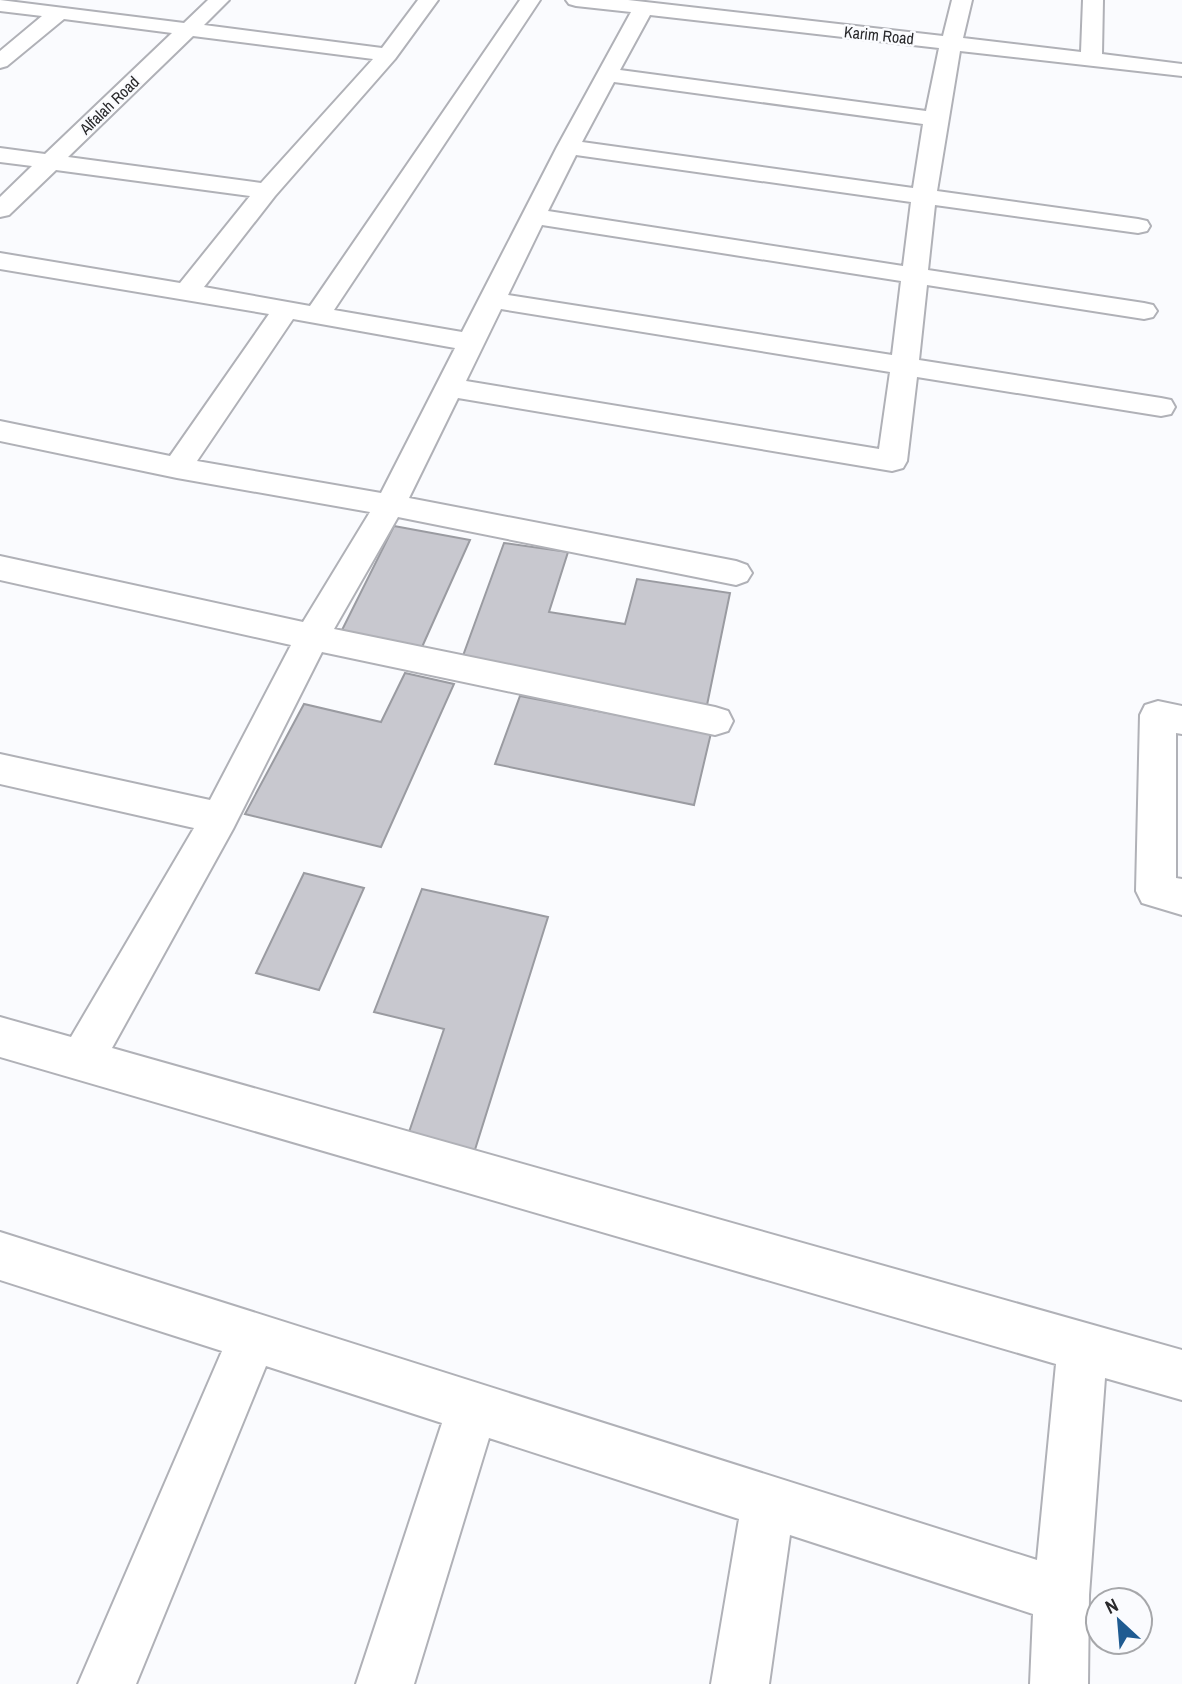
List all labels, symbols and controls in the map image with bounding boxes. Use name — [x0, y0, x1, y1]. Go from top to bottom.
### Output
street label: Karim Road — [843, 20, 915, 50]
street label: Alfalah Road — [74, 71, 144, 140]
north arrow — [1084, 1586, 1154, 1656]
text: N — [1101, 1592, 1122, 1620]

